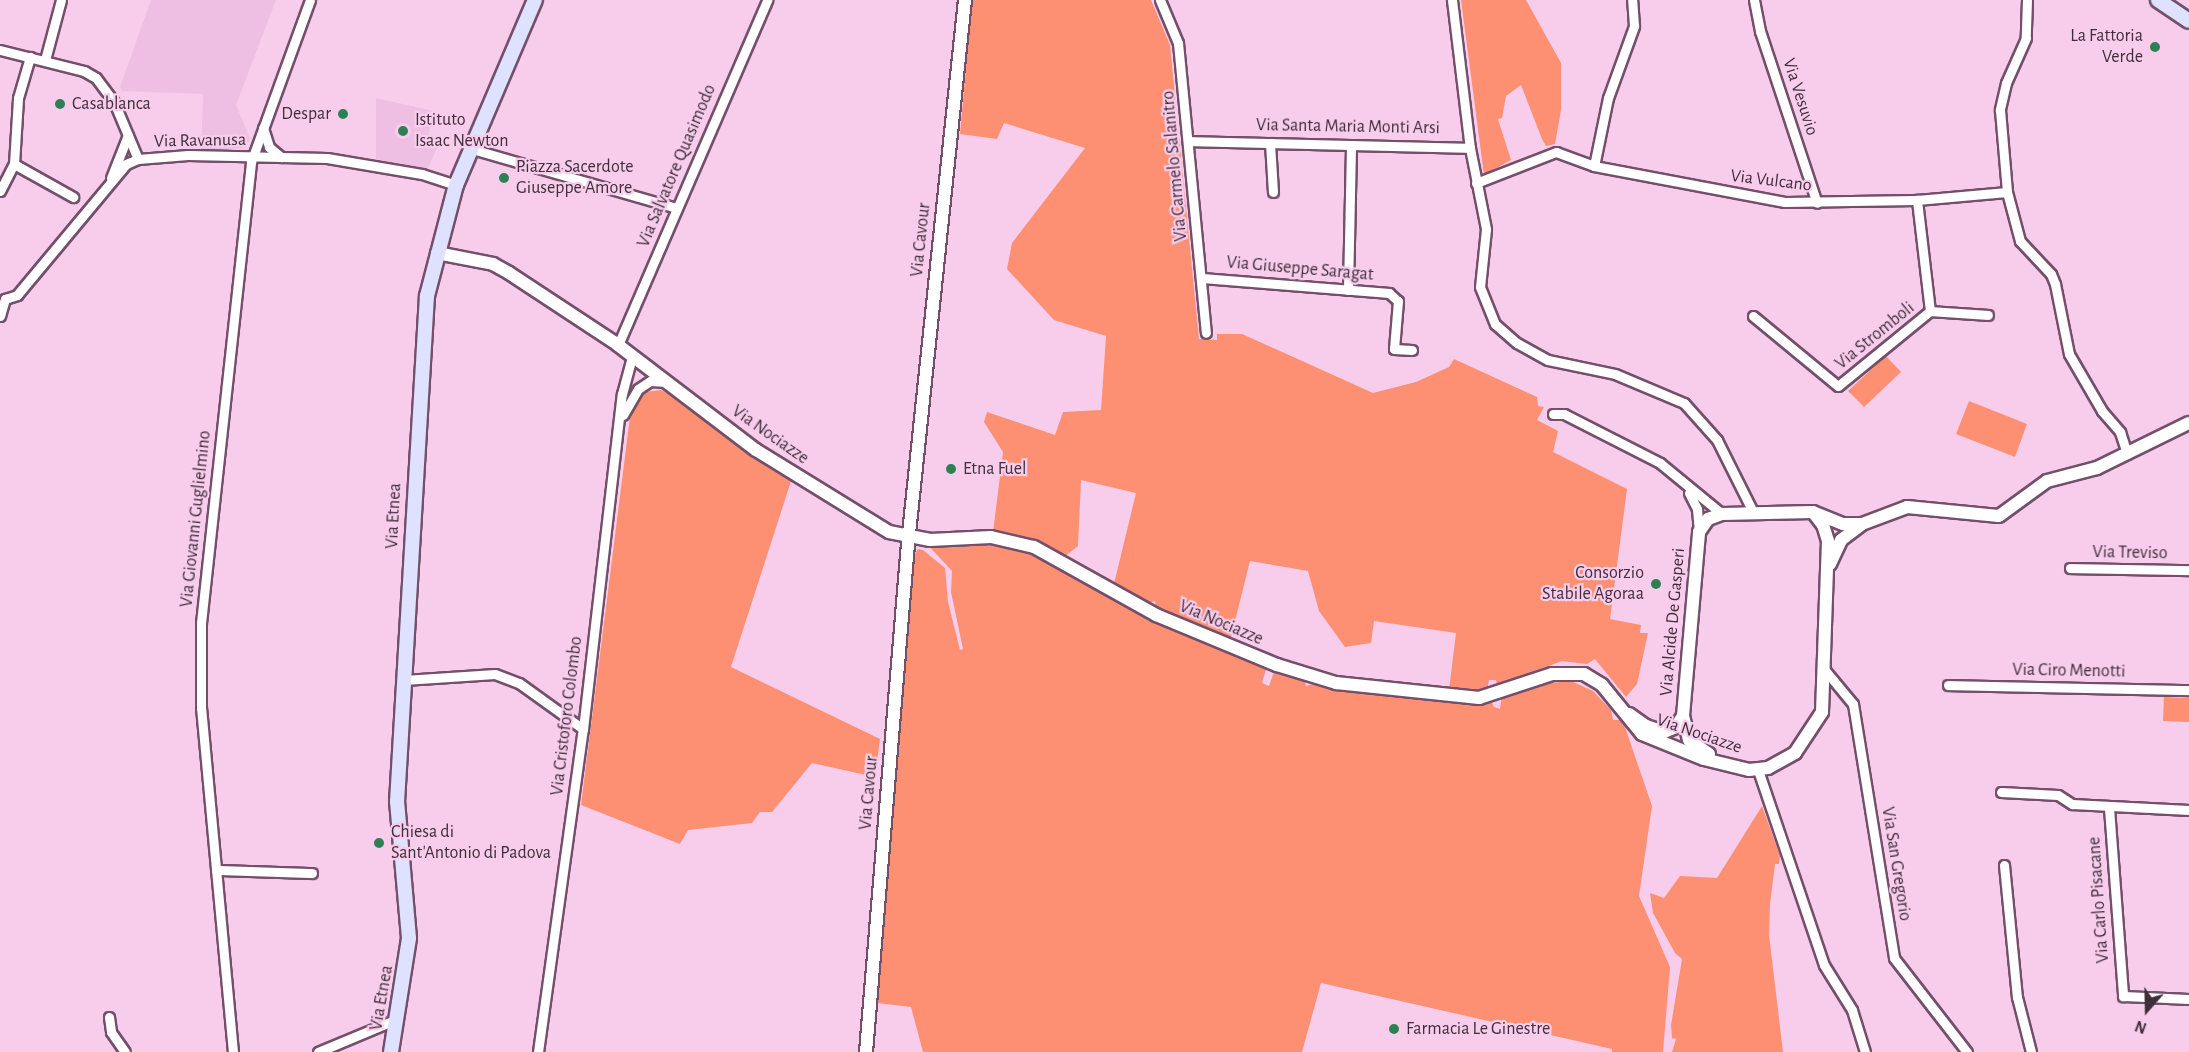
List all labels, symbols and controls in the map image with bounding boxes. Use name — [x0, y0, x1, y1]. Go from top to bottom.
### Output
place label: La Fattoria Verde — [2070, 26, 2143, 68]
marker: La Fattoria Verde — [2148, 40, 2162, 54]
street label: Via Vesuvio — [1777, 56, 1823, 138]
street label: Via Salvatore Quasimodo — [633, 81, 721, 251]
street label: Via Carmelo Salanitro — [1158, 90, 1192, 242]
place label: Casablanca — [72, 93, 151, 115]
marker: Casablanca — [53, 97, 67, 111]
place label: Despar — [281, 103, 331, 125]
marker: Despar — [336, 107, 350, 121]
place label: Istituto Isaac Newton — [415, 110, 508, 152]
street label: Via Santa Maria Monti Arsi — [1256, 115, 1440, 139]
marker: Istituto Isaac Newton — [396, 124, 410, 138]
street label: Via Ravanusa — [154, 129, 246, 153]
place label: Piazza Sacerdote Giuseppe Amore — [516, 157, 634, 200]
street label: Via Vulcano — [1729, 165, 1813, 197]
marker: Piazza Sacerdote Giuseppe Amore — [497, 171, 511, 185]
street label: Via Cavour — [906, 202, 936, 278]
street label: Via Giuseppe Saragat — [1226, 252, 1374, 286]
street label: Via Stromboli — [1831, 297, 1919, 375]
street label: Via Nociazze — [727, 401, 813, 469]
street label: Via Giovanni Guglielmino — [176, 430, 216, 608]
place label: Etna Fuel — [963, 458, 1027, 480]
marker: Etna Fuel — [944, 462, 958, 476]
street label: Via Etnea — [381, 483, 407, 549]
street label: Via Treviso — [2092, 542, 2168, 564]
street label: Via Alcide De Gasperi — [1656, 547, 1690, 697]
place label: Consorzio Stabile Agoraa — [1542, 563, 1644, 606]
marker: Consorzio Stabile Agoraa — [1649, 577, 1663, 591]
street label: Via Nociazze — [1176, 596, 1266, 650]
street label: Via Cristoforo Colombo — [547, 635, 587, 797]
street label: Via Ciro Menotti — [2012, 659, 2126, 683]
street label: Via Nociazze — [1653, 709, 1745, 759]
street label: Via Cavour — [855, 755, 883, 831]
street label: Via San Gregorio — [1876, 805, 1916, 923]
place label: Chiesa di Sant'Antonio di Padova — [391, 822, 551, 864]
marker: Chiesa di Sant'Antonio di Padova — [372, 836, 386, 850]
street label: Via Carlo Pisacane — [2084, 836, 2114, 964]
street label: Via Etnea — [366, 964, 398, 1032]
north arrow — [2117, 980, 2177, 1040]
text: N — [2133, 1017, 2149, 1036]
place label: Farmacia Le Ginestre — [1406, 1018, 1550, 1040]
marker: Farmacia Le Ginestre — [1387, 1022, 1401, 1036]

